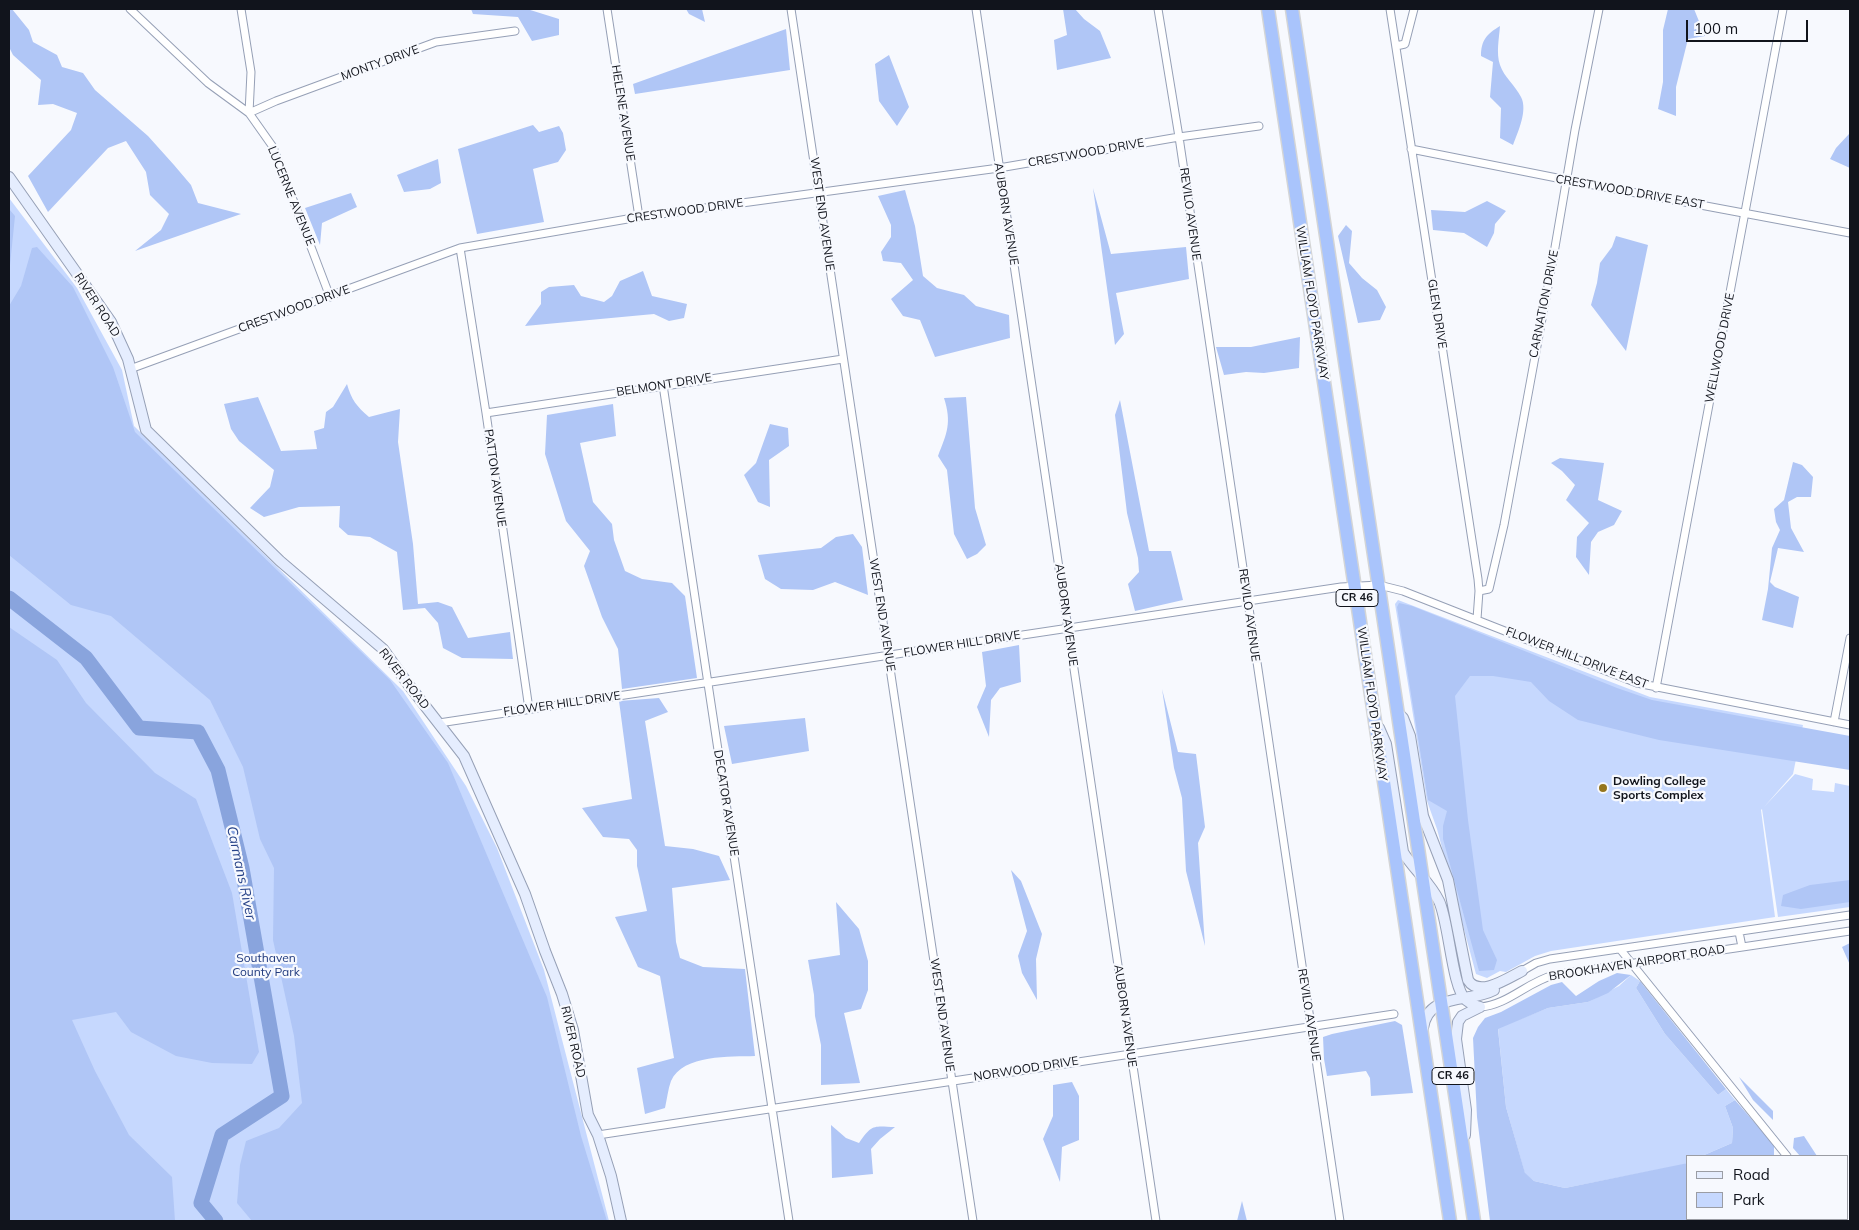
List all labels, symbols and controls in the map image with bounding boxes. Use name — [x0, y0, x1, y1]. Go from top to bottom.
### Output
scale bar — [1689, 10, 1812, 42]
text: 100 m — [1694, 19, 1738, 38]
street label: MONTY DRIVE — [339, 42, 421, 84]
street label: HELENE AVENUE — [608, 64, 638, 162]
street label: CRESTWOOD DRIVE — [1027, 136, 1145, 170]
street label: LUCERNE AVENUE — [264, 144, 318, 248]
street label: WEST END AVENUE — [807, 156, 837, 272]
street label: AUBORN AVENUE — [991, 162, 1021, 266]
street label: REVILO AVENUE — [1176, 167, 1204, 261]
street label: CRESTWOOD DRIVE EAST — [1554, 172, 1706, 212]
street label: CRESTWOOD DRIVE — [626, 196, 744, 226]
street label: WILLIAM FLOYD PARKWAY — [1293, 225, 1331, 381]
street label: CARNATION DRIVE — [1526, 249, 1562, 359]
street label: RIVER ROAD — [71, 270, 123, 340]
street label: GLEN DRIVE — [1424, 278, 1450, 350]
street label: CRESTWOOD DRIVE — [236, 282, 352, 336]
street label: WELLWOOD DRIVE — [1702, 292, 1738, 404]
street label: BELMONT DRIVE — [615, 370, 713, 400]
street label: PATTON AVENUE — [481, 428, 509, 528]
street label: WEST END AVENUE — [866, 557, 898, 673]
street label: AUBORN AVENUE — [1052, 563, 1080, 667]
street label: REVILO AVENUE — [1235, 568, 1263, 662]
road number: CR 46 — [1336, 590, 1378, 606]
street label: FLOWER HILL DRIVE EAST — [1504, 624, 1650, 692]
street label: WILLIAM FLOYD PARKWAY — [1354, 626, 1390, 782]
street label: FLOWER HILL DRIVE — [903, 628, 1021, 660]
street label: RIVER ROAD — [376, 646, 432, 712]
street label: FLOWER HILL DRIVE — [503, 689, 621, 719]
street label: DECATOR AVENUE — [710, 749, 742, 857]
place label: Dowling College Sports Complex — [1613, 774, 1706, 802]
marker: Dowling College Sports Complex — [1597, 782, 1609, 794]
water label: Carmans River — [223, 825, 259, 921]
street label: BROOKHAVEN AIRPORT ROAD — [1548, 942, 1726, 984]
park label: Southaven County Park — [232, 951, 300, 979]
street label: WEST END AVENUE — [927, 957, 957, 1073]
street label: AUBORN AVENUE — [1111, 964, 1139, 1068]
street label: REVILO AVENUE — [1295, 968, 1323, 1062]
street label: RIVER ROAD — [558, 1005, 588, 1079]
street label: NORWOOD DRIVE — [973, 1054, 1079, 1084]
road number: CR 46 — [1432, 1068, 1474, 1084]
legend — [1686, 1155, 1849, 1220]
text: Road — [1733, 1165, 1770, 1184]
text: Park — [1733, 1190, 1765, 1209]

